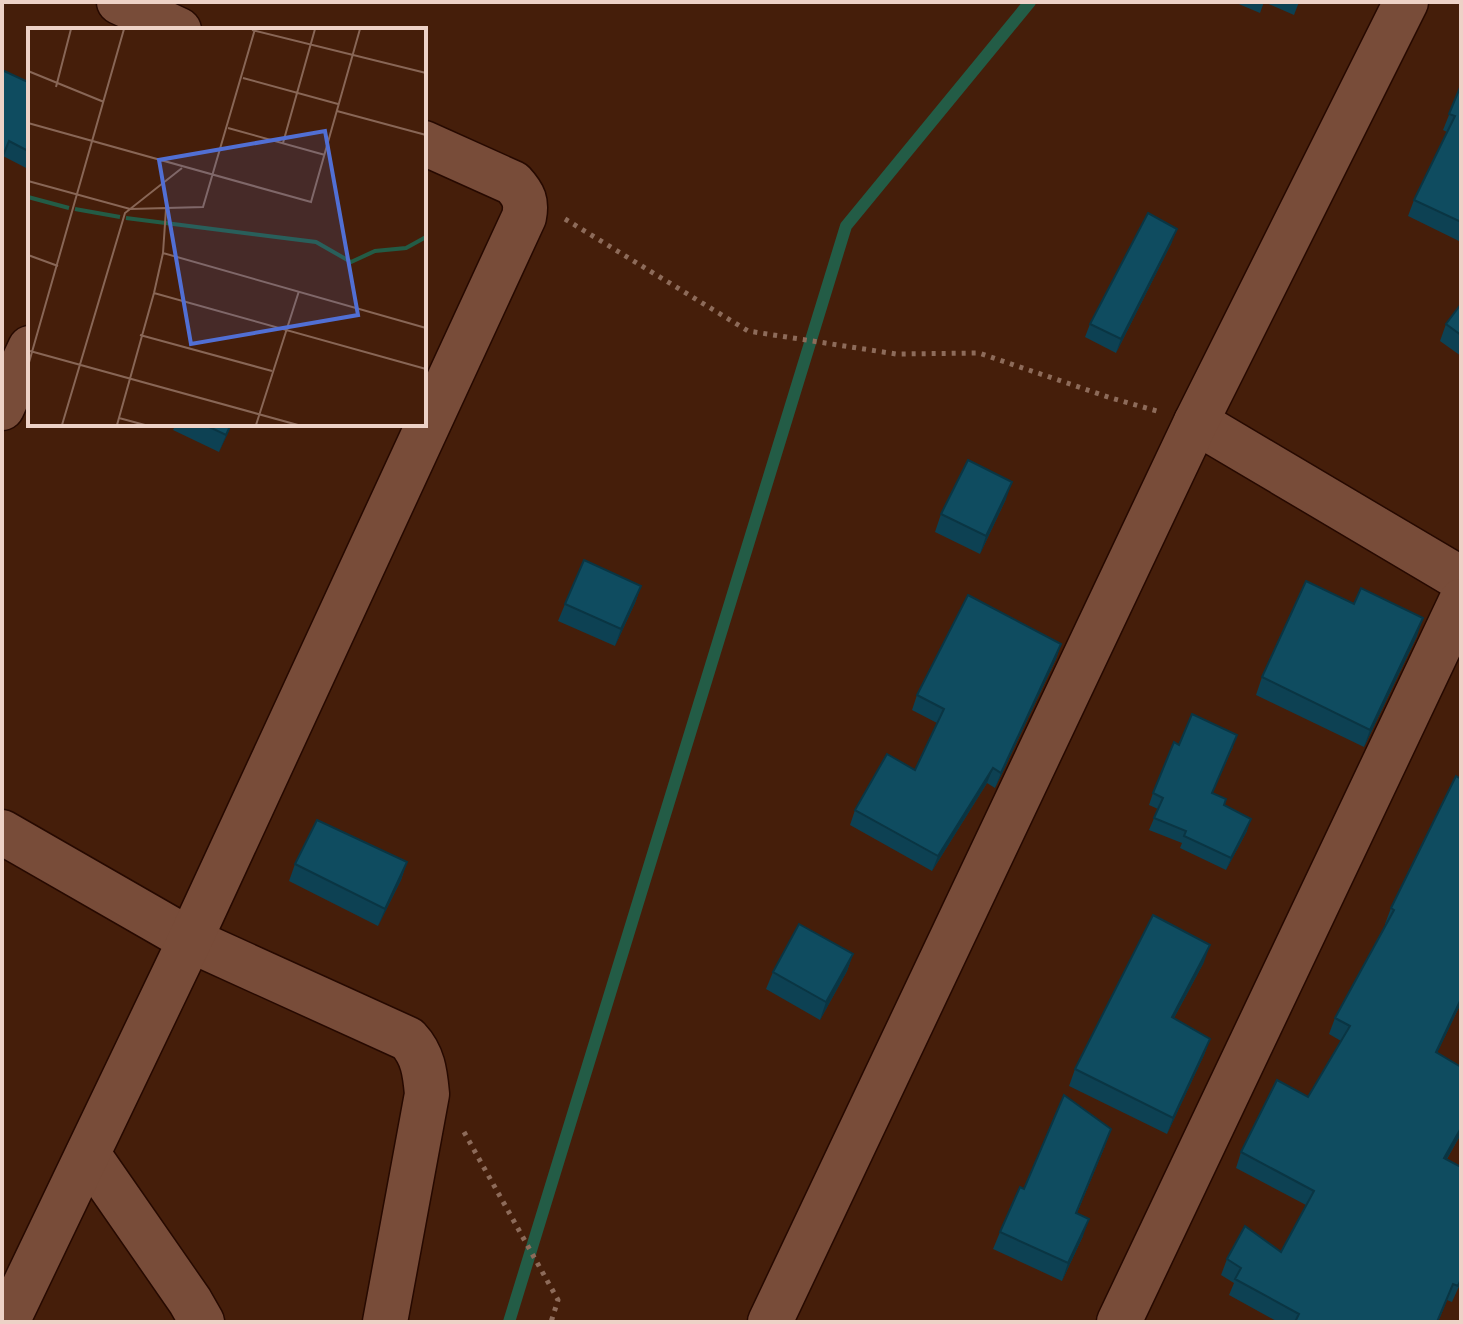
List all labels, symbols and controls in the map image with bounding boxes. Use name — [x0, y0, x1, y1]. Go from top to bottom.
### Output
inset map — [28, 28, 426, 426]

